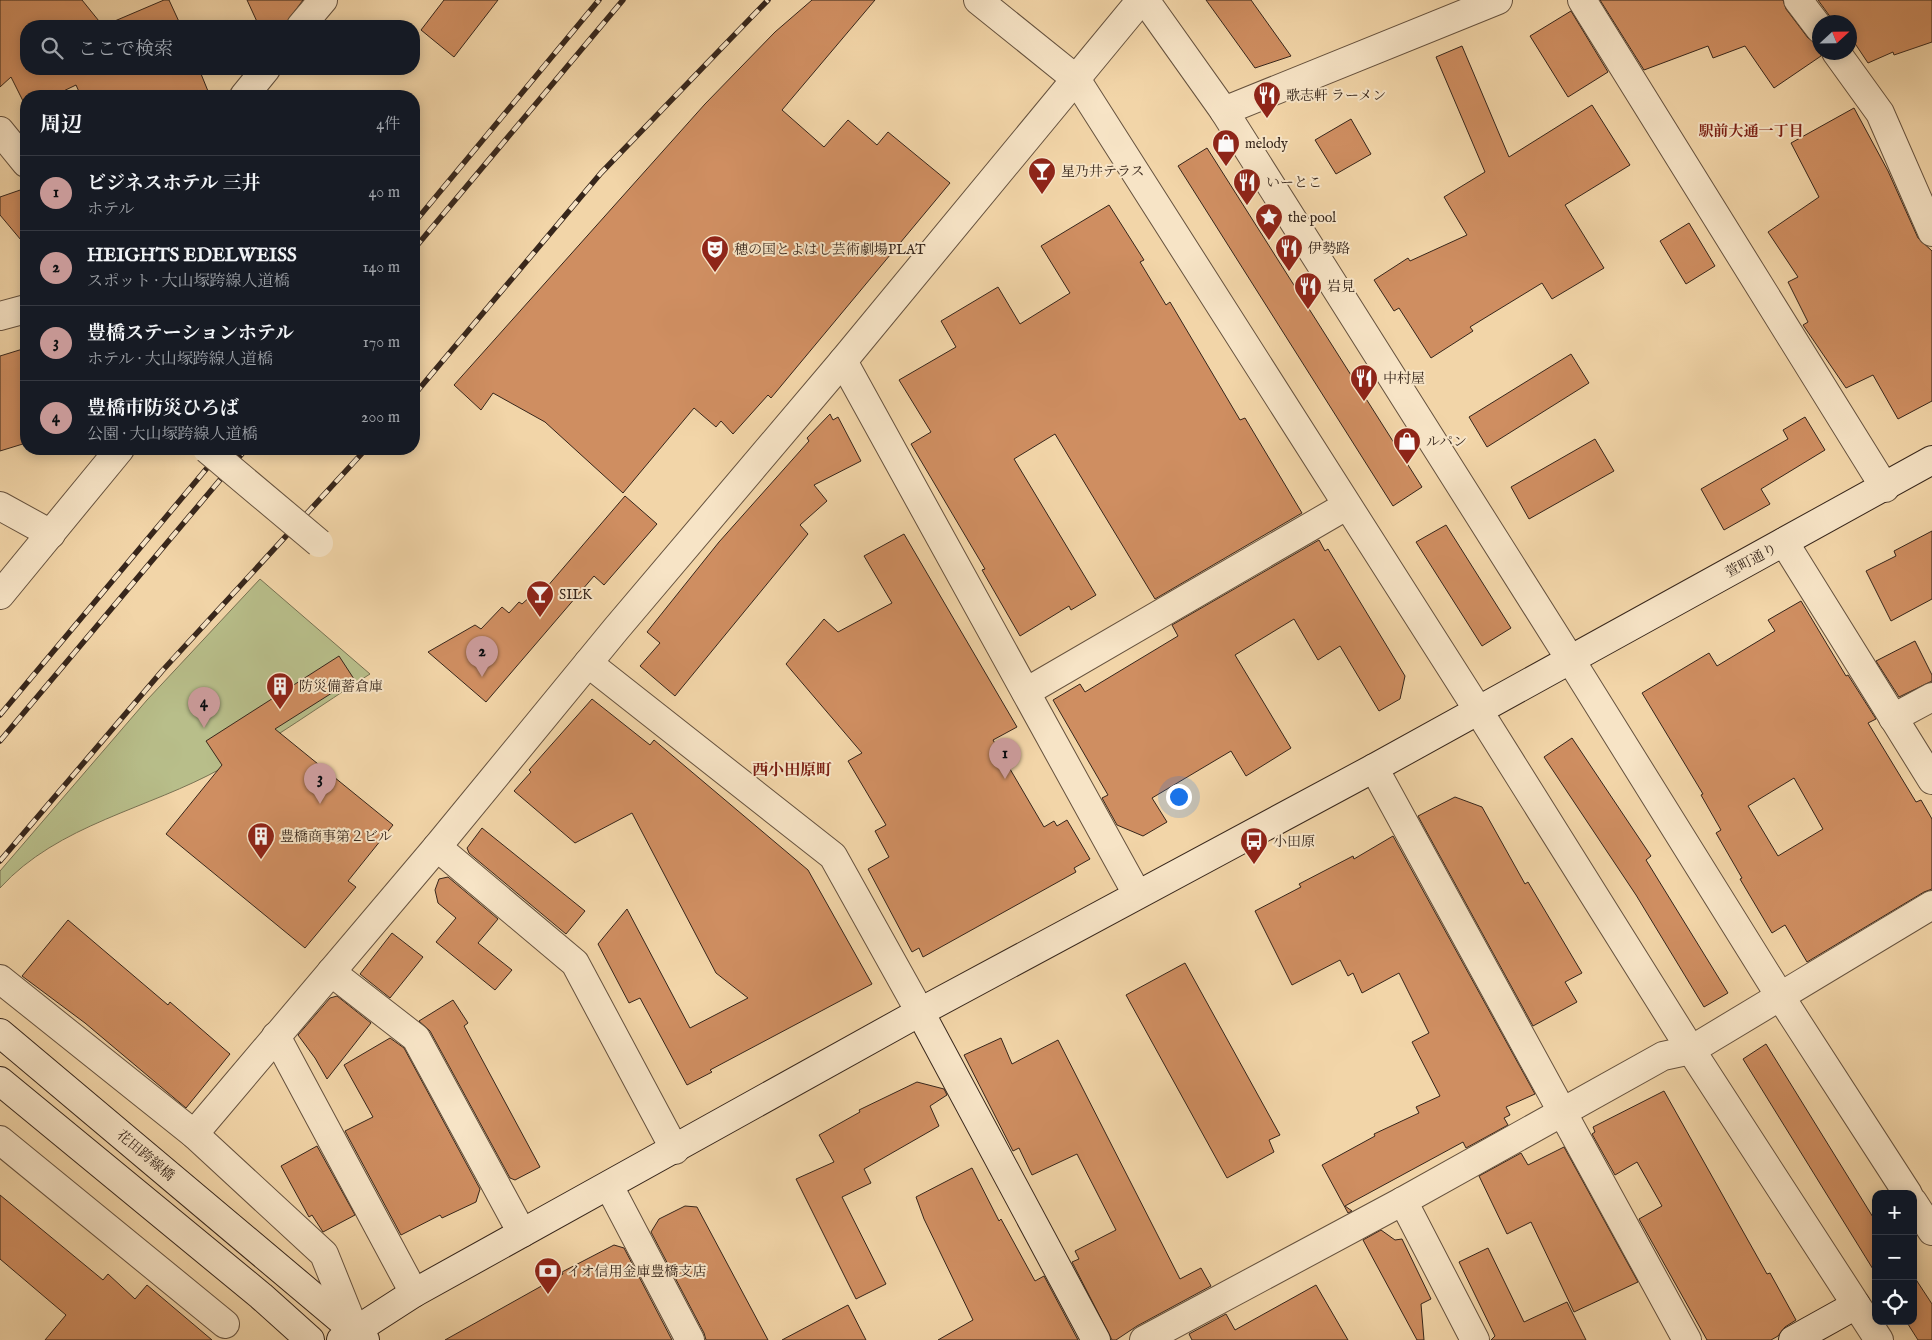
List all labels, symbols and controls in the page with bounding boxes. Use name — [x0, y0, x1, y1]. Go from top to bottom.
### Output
north arrow — [1812, 15, 1857, 60]
search box — [20, 20, 420, 75]
icon: search — [38, 34, 66, 62]
text: ここで検索 — [78, 38, 173, 62]
restaurant icon: 歌志軒 ラーメン — [1252, 80, 1282, 119]
place label: 歌志軒 ラーメン — [1286, 87, 1386, 105]
text: 周辺 — [40, 112, 82, 139]
text: 4件 — [376, 115, 400, 135]
district label: 駅前大通一丁目 — [1698, 122, 1804, 141]
shop icon: melody — [1211, 128, 1241, 167]
place label: melody — [1245, 135, 1288, 153]
bar icon: 星乃井テラス — [1027, 156, 1057, 195]
place label: 星乃井テラス — [1061, 163, 1145, 181]
restaurant icon: いーとこ — [1232, 167, 1262, 206]
text: ビジネスホテル 三井 — [87, 172, 261, 196]
place label: いーとこ — [1266, 174, 1322, 192]
text: 1 — [53, 183, 59, 203]
text: 40 m — [368, 183, 400, 203]
text: ホテル — [87, 200, 134, 220]
place icon: the pool — [1254, 202, 1284, 241]
place label: the pool — [1288, 209, 1336, 227]
restaurant icon: 伊勢路 — [1274, 233, 1304, 272]
theatre icon: 穂の国とよはし芸術劇場PLAT — [700, 234, 730, 273]
place label: 伊勢路 — [1308, 240, 1350, 258]
place label: 穂の国とよはし芸術劇場PLAT — [734, 241, 926, 259]
text: HEIGHTS EDELWEISS — [87, 244, 297, 268]
text: 2 — [52, 258, 60, 278]
text: 140 m — [362, 258, 400, 278]
restaurant icon: 岩見 — [1293, 271, 1323, 310]
text: スポット · 大山塚跨線人道橋 — [87, 272, 290, 292]
place label: 岩見 — [1327, 278, 1355, 296]
text: 豊橋ステーションホテル — [87, 322, 294, 346]
text: 3 — [53, 333, 59, 353]
text: 170 m — [363, 333, 400, 353]
text: ホテル · 大山塚跨線人道橋 — [87, 350, 273, 370]
restaurant icon: 中村屋 — [1349, 363, 1379, 402]
place label: 中村屋 — [1383, 370, 1425, 388]
text: 豊橋市防災ひろば — [87, 397, 239, 421]
text: 4 — [52, 408, 60, 428]
text: 200 m — [361, 408, 400, 428]
text: 公園 · 大山塚跨線人道橋 — [87, 425, 258, 445]
shop icon: ルパン — [1392, 426, 1422, 465]
place label: ルパン — [1426, 433, 1467, 451]
street label: 萱町通り — [1723, 540, 1780, 582]
bar icon: SILK — [525, 579, 555, 618]
place label: SILK — [559, 586, 593, 604]
pin: 2 — [466, 636, 498, 677]
building icon: 防災備蓄倉庫 — [265, 671, 295, 710]
place label: 防災備蓄倉庫 — [299, 678, 383, 696]
pin: 4 — [188, 687, 220, 728]
pin: 1 — [989, 738, 1021, 779]
district label: 西小田原町 — [752, 761, 832, 781]
pin: 3 — [304, 763, 336, 804]
your location — [1166, 784, 1192, 810]
building icon: 豊橋商事第２ビル — [246, 821, 276, 860]
bus stop icon: 小田原 — [1239, 826, 1269, 865]
place label: 豊橋商事第２ビル — [280, 828, 392, 846]
place label: 小田原 — [1273, 833, 1315, 851]
street label: 花田跨線橋 — [113, 1126, 178, 1185]
map controls — [1872, 1190, 1917, 1325]
button: + — [1872, 1190, 1917, 1235]
button: − — [1872, 1235, 1917, 1280]
bank icon: イオ信用金庫豊橋支店 — [533, 1256, 563, 1295]
place label: イオ信用金庫豊橋支店 — [567, 1263, 707, 1281]
button: locate — [1872, 1280, 1917, 1325]

